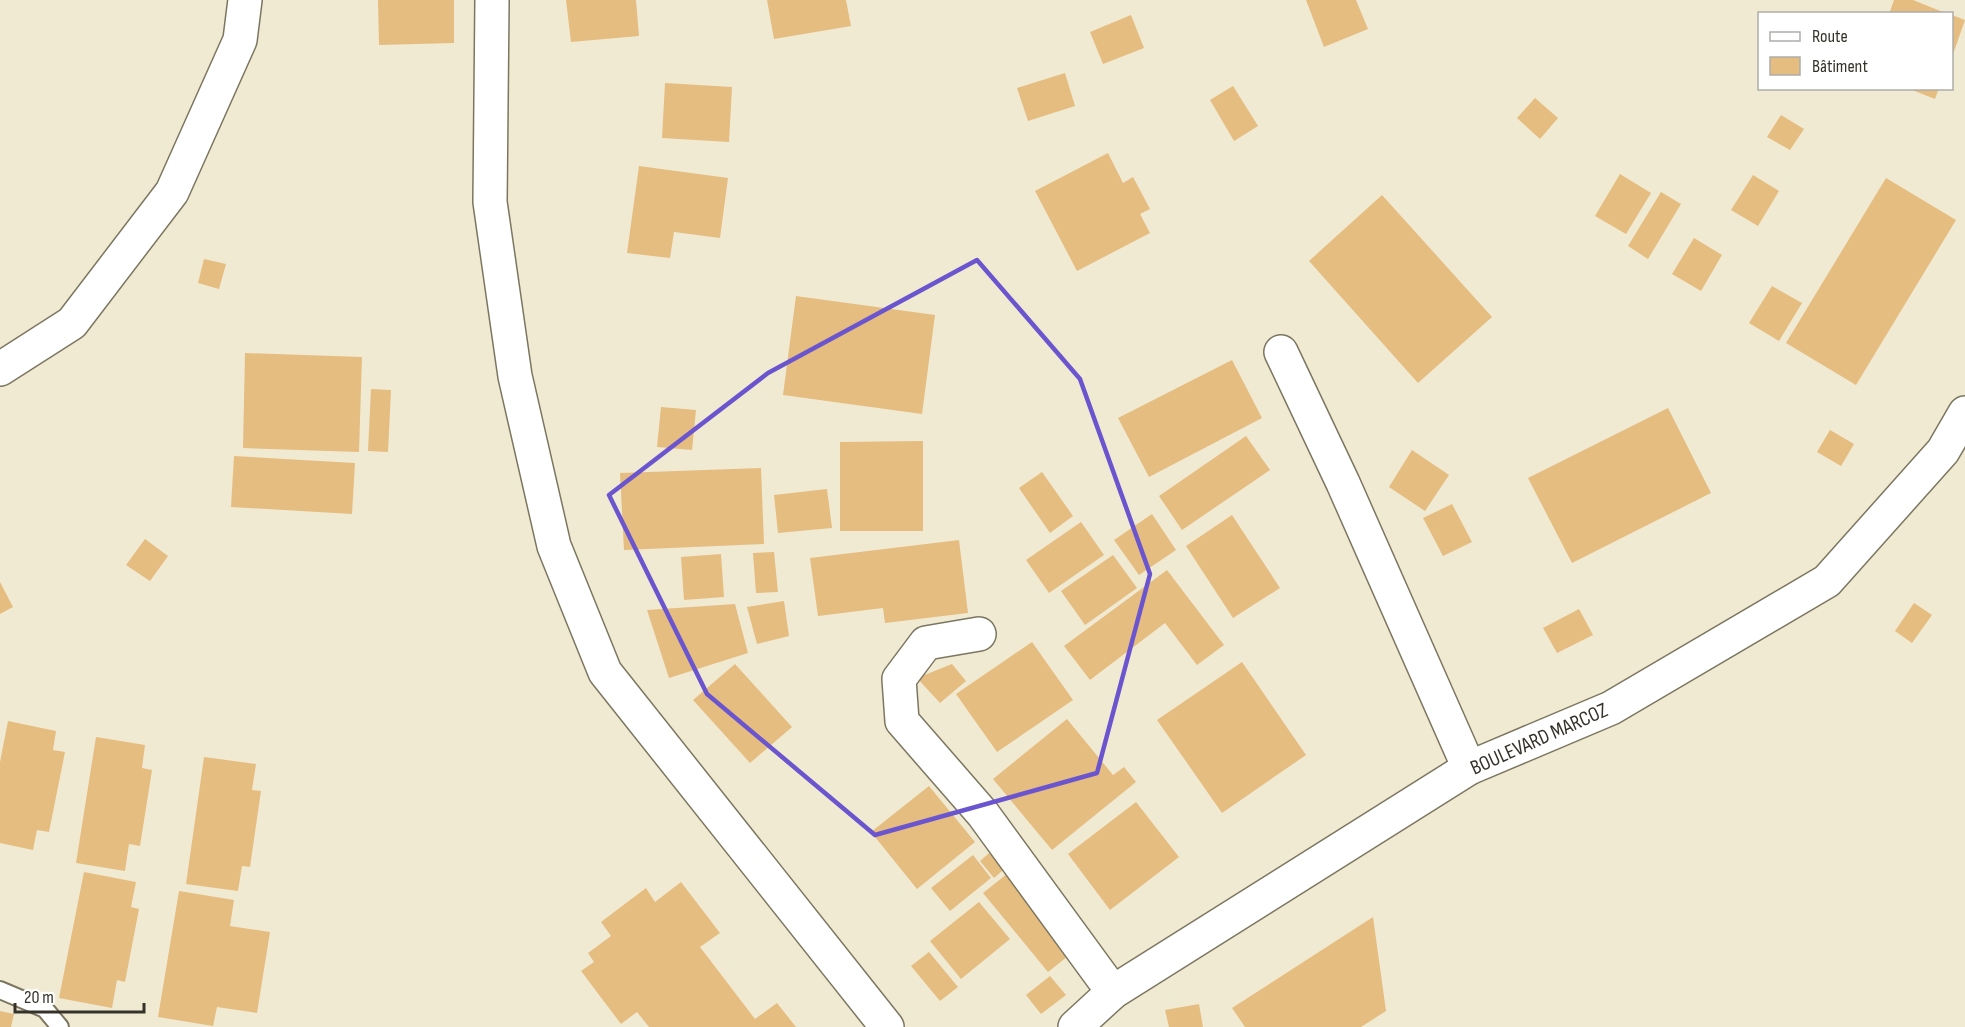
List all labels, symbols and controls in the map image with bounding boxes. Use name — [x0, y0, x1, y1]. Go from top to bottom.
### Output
legend — [1758, 12, 1953, 90]
text: Route — [1812, 26, 1848, 47]
text: Bâtiment — [1812, 56, 1868, 77]
street label: BOULEVARD MARCOZ — [1466, 697, 1612, 780]
scale bar — [15, 976, 144, 1014]
text: 20 m — [24, 987, 54, 1008]

